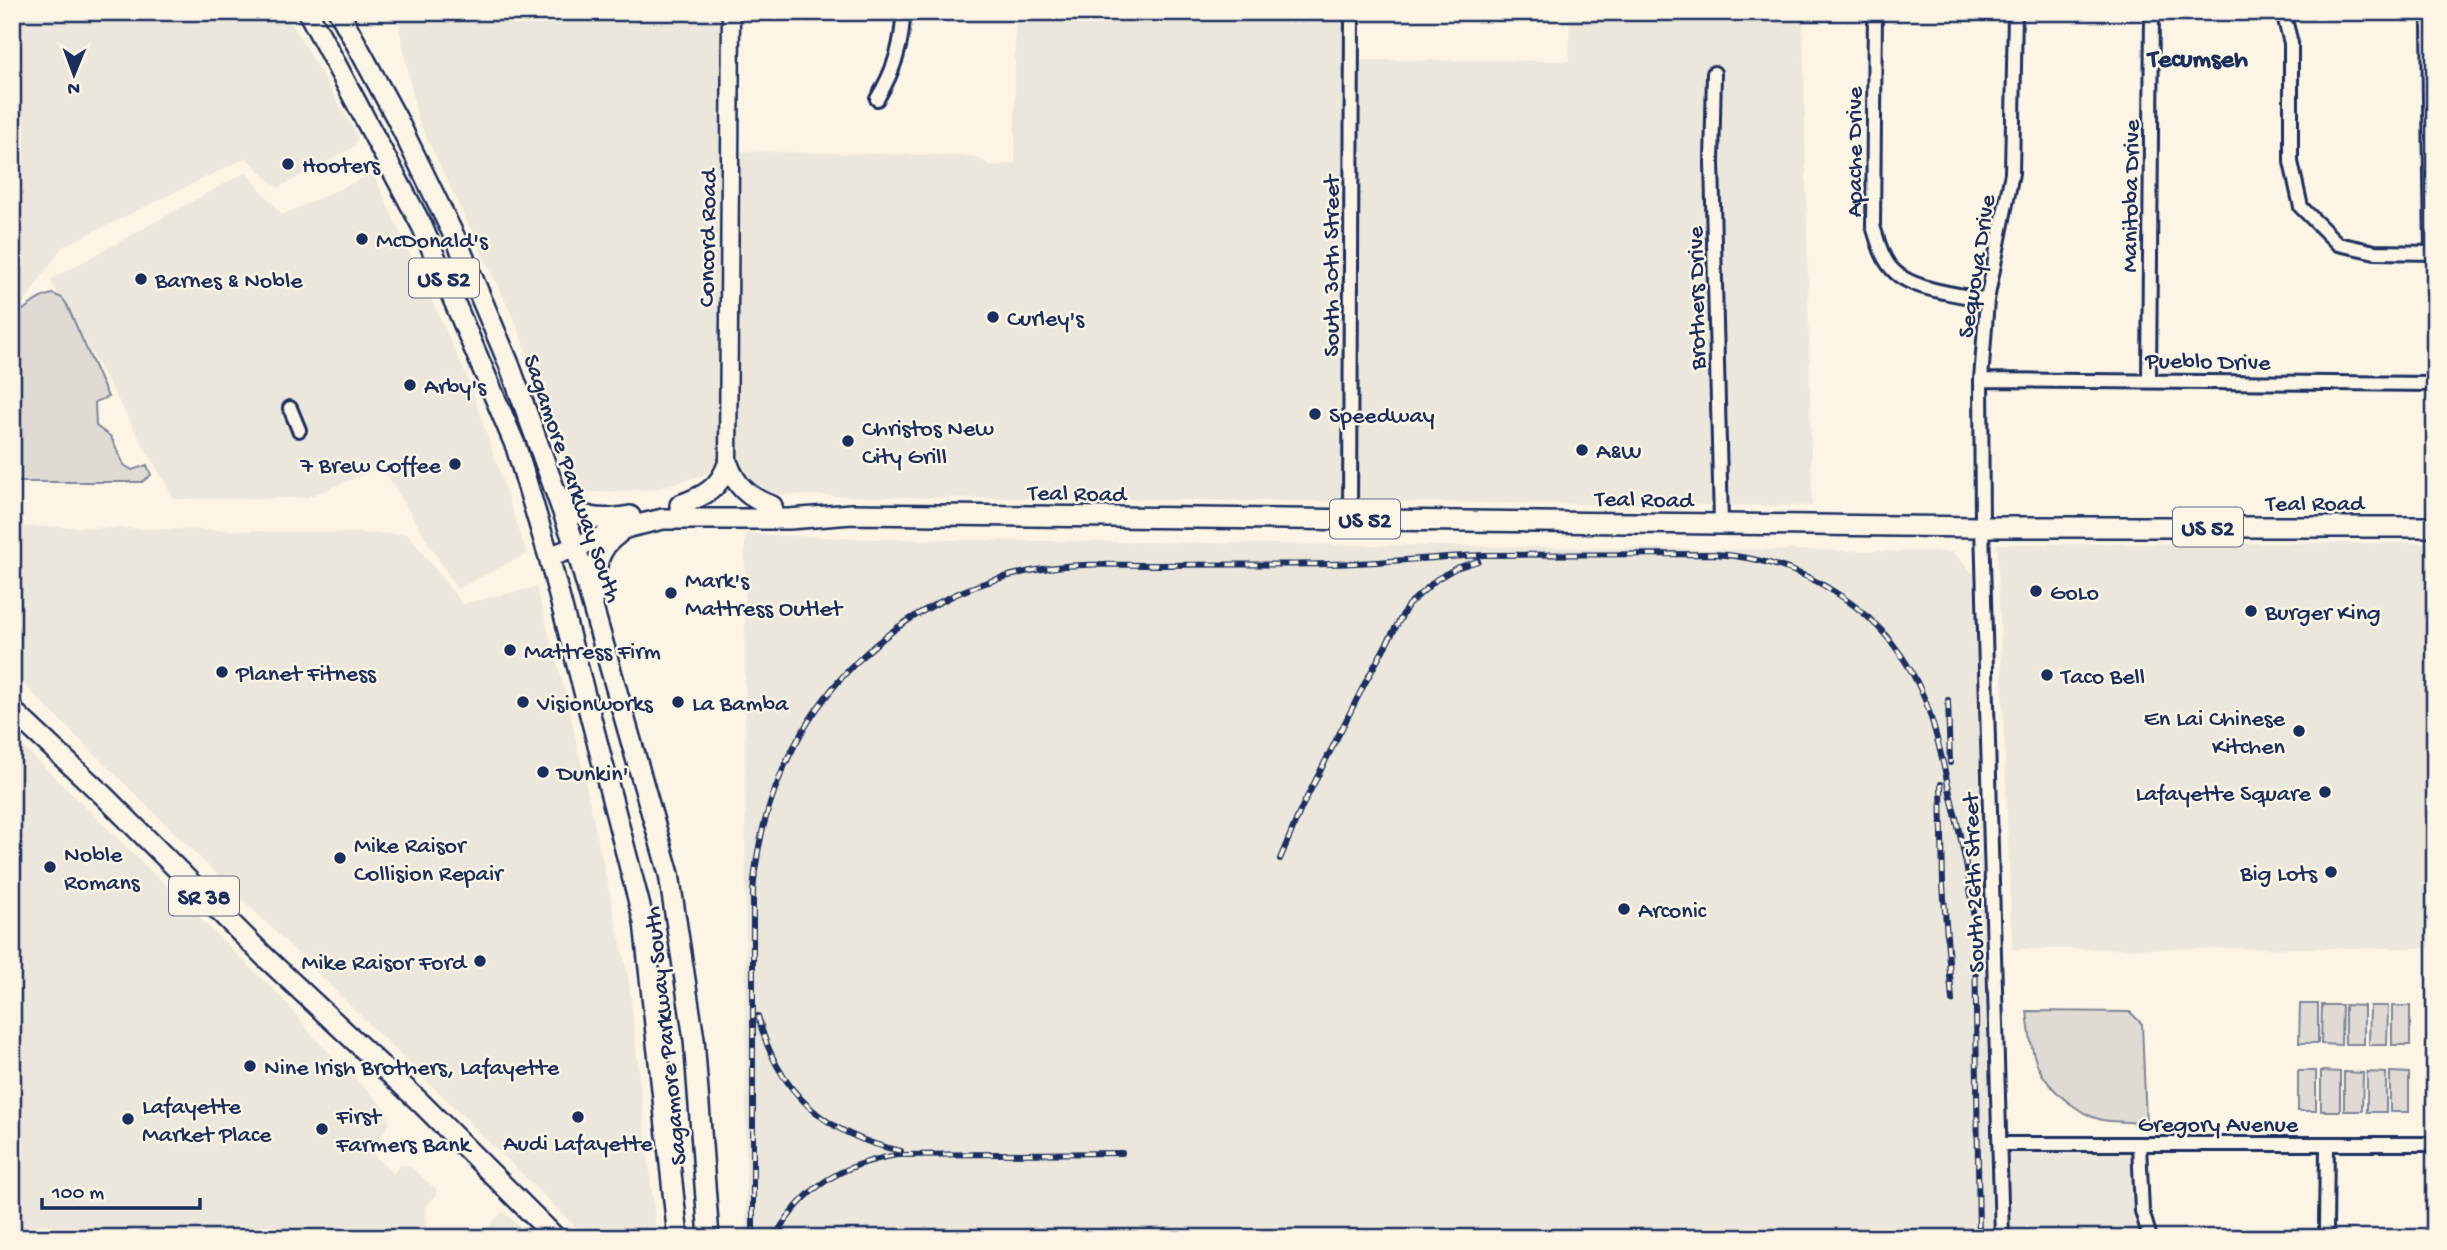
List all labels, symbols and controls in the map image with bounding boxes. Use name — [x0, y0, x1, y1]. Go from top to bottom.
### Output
north arrow — [38, 38, 108, 108]
district label: Tecumseh — [2146, 46, 2248, 77]
text: N — [67, 76, 80, 99]
street label: Apache Drive — [1842, 86, 1871, 217]
street label: Manitoba Drive — [2117, 119, 2148, 273]
place label: Hooters — [302, 153, 381, 182]
marker: Hooters — [280, 156, 296, 172]
street label: Concord Road — [694, 167, 725, 307]
street label: South 30th Street — [1319, 173, 1348, 357]
street label: Sequoya Drive — [1953, 192, 2004, 340]
street label: Brothers Drive — [1683, 225, 1714, 371]
place label: McDonald's — [376, 228, 489, 257]
marker: McDonald's — [354, 231, 370, 247]
road number: US 52 — [409, 258, 479, 298]
place label: Barnes & Noble — [154, 268, 303, 297]
marker: Barnes & Noble — [133, 271, 149, 287]
place label: Curley's — [1007, 306, 1085, 335]
marker: Curley's — [985, 309, 1001, 325]
street label: Pueblo Drive — [2144, 348, 2271, 379]
street label: Sagamore Parkway South — [515, 351, 627, 607]
place label: Arby's — [424, 374, 487, 403]
marker: Arby's — [402, 377, 418, 393]
place label: Speedway — [1329, 403, 1435, 432]
marker: Speedway — [1307, 406, 1323, 422]
place label: Christos New City Grill — [862, 416, 994, 473]
marker: Christos New City Grill — [840, 433, 856, 449]
place label: A&W — [1596, 439, 1642, 468]
marker: A&W — [1574, 442, 1590, 458]
place label: 7 Brew Coffee — [299, 453, 442, 482]
marker: 7 Brew Coffee — [447, 456, 463, 472]
street label: Teal Road — [1026, 480, 1128, 511]
street label: Teal Road — [1593, 486, 1695, 517]
street label: Teal Road — [2264, 491, 2366, 520]
road number: US 52 — [1330, 499, 1400, 538]
road number: US 52 — [2173, 508, 2243, 547]
place label: Mark's Mattress Outlet — [685, 568, 844, 625]
place label: GoLo — [2050, 580, 2099, 609]
marker: GoLo — [2028, 583, 2044, 599]
marker: Mark's Mattress Outlet — [663, 585, 679, 601]
place label: Burger King — [2264, 600, 2381, 629]
marker: Burger King — [2243, 603, 2259, 619]
place label: Mattress Firm — [524, 639, 661, 668]
marker: Mattress Firm — [502, 642, 518, 658]
place label: Planet Fitness — [235, 661, 377, 690]
marker: Planet Fitness — [214, 664, 230, 680]
place label: Taco Bell — [2059, 664, 2145, 693]
marker: Taco Bell — [2039, 667, 2055, 683]
place label: Visionworks — [536, 691, 654, 720]
place label: La Bamba — [692, 691, 789, 720]
marker: Visionworks — [515, 694, 531, 710]
marker: La Bamba — [670, 694, 686, 710]
place label: En Lai Chinese Kitchen — [2144, 706, 2286, 763]
marker: En Lai Chinese Kitchen — [2291, 723, 2307, 739]
place label: Dunkin' — [555, 761, 629, 790]
marker: Dunkin' — [535, 764, 551, 780]
place label: Lafayette Square — [2135, 781, 2312, 810]
marker: Lafayette Square — [2317, 784, 2333, 800]
street label: South 26th Street — [1958, 790, 1993, 973]
place label: Mike Raisor Collision Repair — [354, 833, 505, 890]
place label: Noble Romans — [64, 842, 141, 899]
marker: Mike Raisor Collision Repair — [332, 850, 348, 866]
marker: Noble Romans — [42, 859, 58, 875]
place label: Big Lots — [2239, 861, 2318, 890]
marker: Big Lots — [2323, 864, 2339, 880]
road number: SR 38 — [169, 876, 239, 916]
place label: Arconic — [1638, 898, 1707, 927]
marker: Arconic — [1616, 901, 1632, 917]
street label: Sagamore Parkway South — [639, 905, 696, 1167]
place label: Mike Raisor Ford — [301, 950, 468, 979]
marker: Mike Raisor Ford — [472, 953, 488, 969]
place label: Nine Irish Brothers, Lafayette — [264, 1055, 560, 1084]
marker: Nine Irish Brothers, Lafayette — [242, 1058, 258, 1074]
place label: Lafayette Market Place — [142, 1094, 272, 1151]
place label: First Farmers Bank — [335, 1104, 473, 1161]
marker: Audi Lafayette — [570, 1109, 586, 1125]
marker: Lafayette Market Place — [120, 1111, 136, 1127]
street label: Gregory Avenue — [2138, 1112, 2299, 1141]
marker: First Farmers Bank — [314, 1121, 330, 1137]
place label: Audi Lafayette — [503, 1131, 653, 1160]
scale bar — [42, 1166, 200, 1210]
text: 100 m — [51, 1182, 104, 1207]

